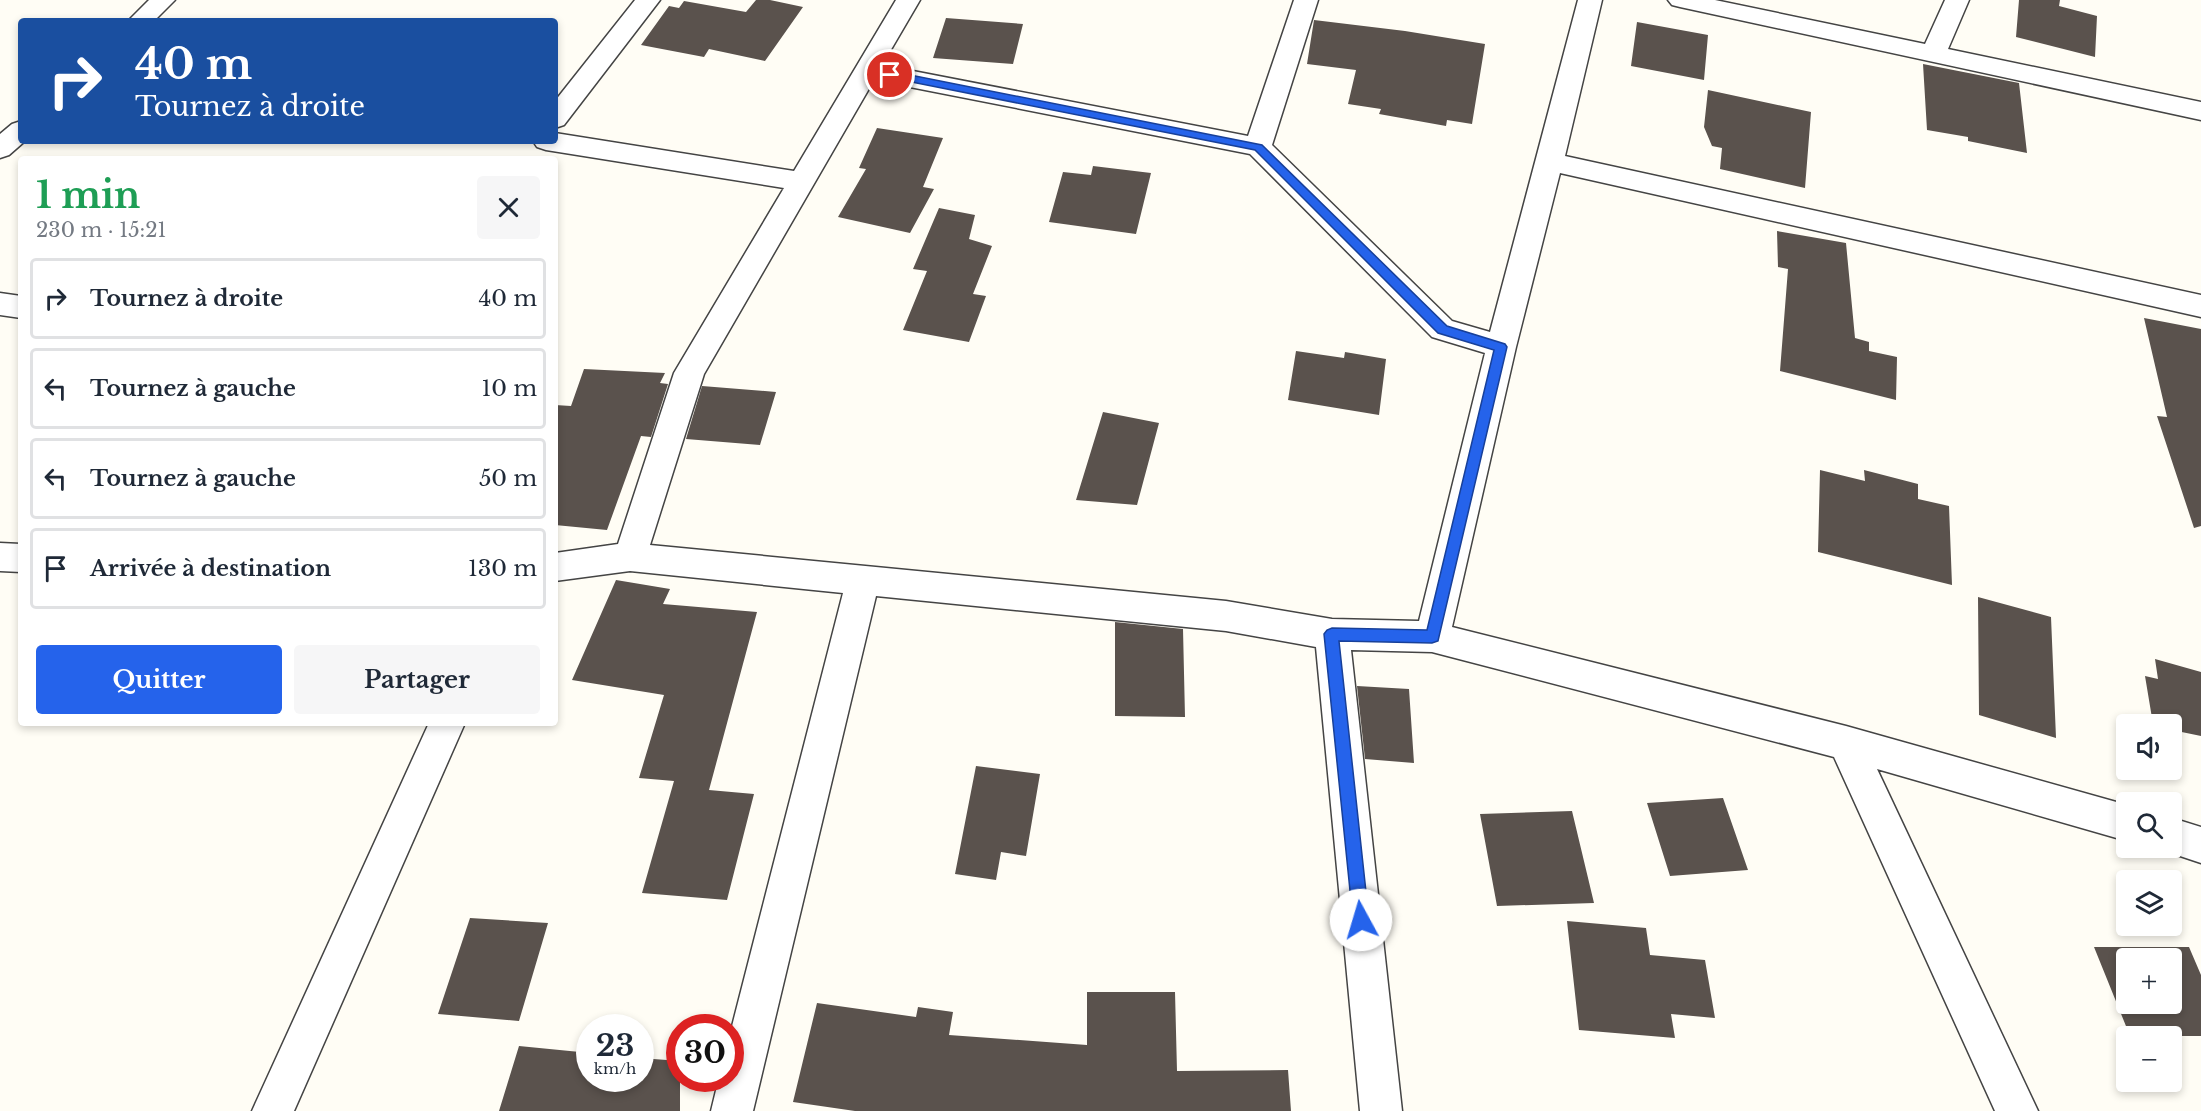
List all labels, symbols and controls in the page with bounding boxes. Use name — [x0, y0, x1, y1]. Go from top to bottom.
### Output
text: 40 m — [135, 38, 252, 90]
icon: right — [36, 42, 114, 120]
pin — [864, 49, 915, 100]
icon: arrive — [873, 58, 906, 91]
text: Tournez à droite — [135, 90, 365, 123]
text: 1 min — [36, 173, 140, 218]
button: close — [477, 176, 540, 239]
text: 230 m · 15:21 — [36, 218, 167, 242]
icon: right — [39, 282, 72, 315]
text: Tournez à droite — [90, 285, 283, 312]
text: 40 m — [479, 285, 537, 312]
icon: left — [39, 372, 72, 405]
text: Tournez à gauche — [90, 375, 296, 402]
text: 10 m — [482, 375, 537, 402]
icon: left — [39, 462, 72, 495]
text: Tournez à gauche — [90, 465, 296, 492]
text: 50 m — [479, 465, 537, 492]
icon: arrive — [39, 552, 72, 585]
text: Arrivée à destination — [90, 555, 331, 582]
text: 130 m — [468, 555, 537, 582]
button: Quitter — [36, 645, 282, 714]
button: Partager — [294, 645, 540, 714]
map controls — [2116, 714, 2182, 1092]
button: sound — [2116, 714, 2182, 780]
button: search — [2116, 792, 2182, 858]
button: layers — [2116, 870, 2182, 936]
position arrow — [1329, 888, 1393, 952]
button: + — [2116, 948, 2182, 1014]
speed limit sign: 30 — [666, 1014, 744, 1092]
button: − — [2116, 1026, 2182, 1092]
text: 23 — [596, 1027, 634, 1064]
text: km/h — [594, 1059, 636, 1078]

